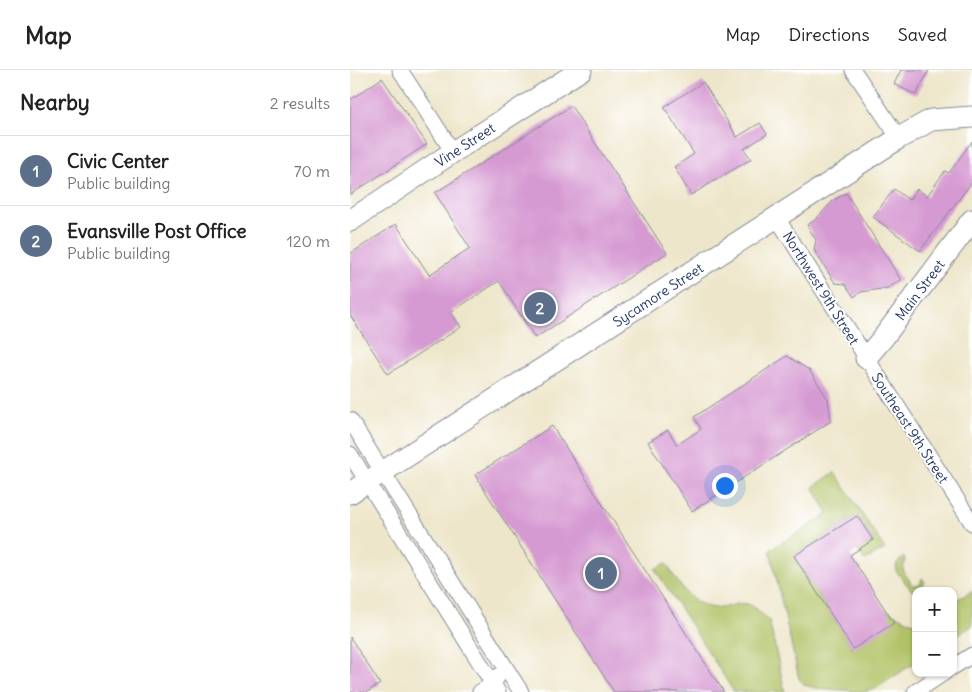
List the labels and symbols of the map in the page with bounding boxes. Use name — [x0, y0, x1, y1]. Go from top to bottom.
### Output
street label: Vine Street — [431, 119, 499, 171]
street label: Northwest 9th Street — [779, 228, 863, 348]
street label: Main Street — [891, 256, 949, 324]
street label: Sycamore Street — [609, 259, 707, 331]
pin: 2 — [524, 289, 556, 327]
street label: Southeast 9th Street — [868, 369, 953, 487]
your location — [712, 473, 738, 499]
pin: 1 — [585, 554, 617, 592]

